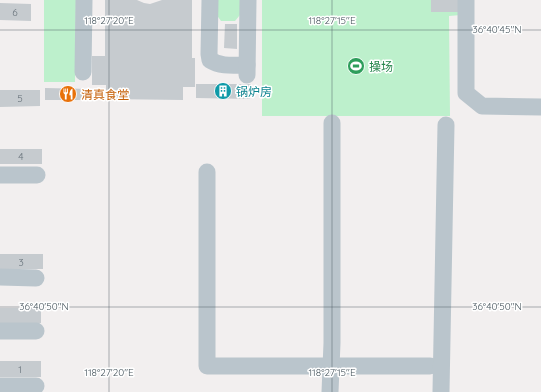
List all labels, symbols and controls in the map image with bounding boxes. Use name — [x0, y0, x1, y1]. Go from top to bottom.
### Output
house number: 6 — [12, 6, 18, 19]
text: 118°27'20"E — [84, 14, 134, 27]
text: 118°27'15"E — [308, 14, 356, 27]
text: 36°40'45"N — [473, 23, 522, 36]
sports icon: 操场 — [346, 56, 366, 76]
place label: 操场 — [369, 59, 393, 74]
building icon: 锅炉房 — [213, 81, 233, 101]
restaurant icon: 清真食堂 — [58, 84, 78, 104]
place label: 锅炉房 — [236, 84, 272, 99]
place label: 清真食堂 — [81, 87, 129, 102]
house number: 5 — [17, 92, 23, 105]
house number: 4 — [18, 150, 24, 163]
house number: 3 — [18, 256, 24, 269]
text: 36°40'50"N — [19, 300, 69, 313]
text: 36°40'50"N — [472, 300, 522, 313]
house number: 1 — [18, 363, 22, 376]
text: 118°27'20"E — [84, 366, 134, 379]
text: 118°27'15"E — [308, 366, 356, 379]

